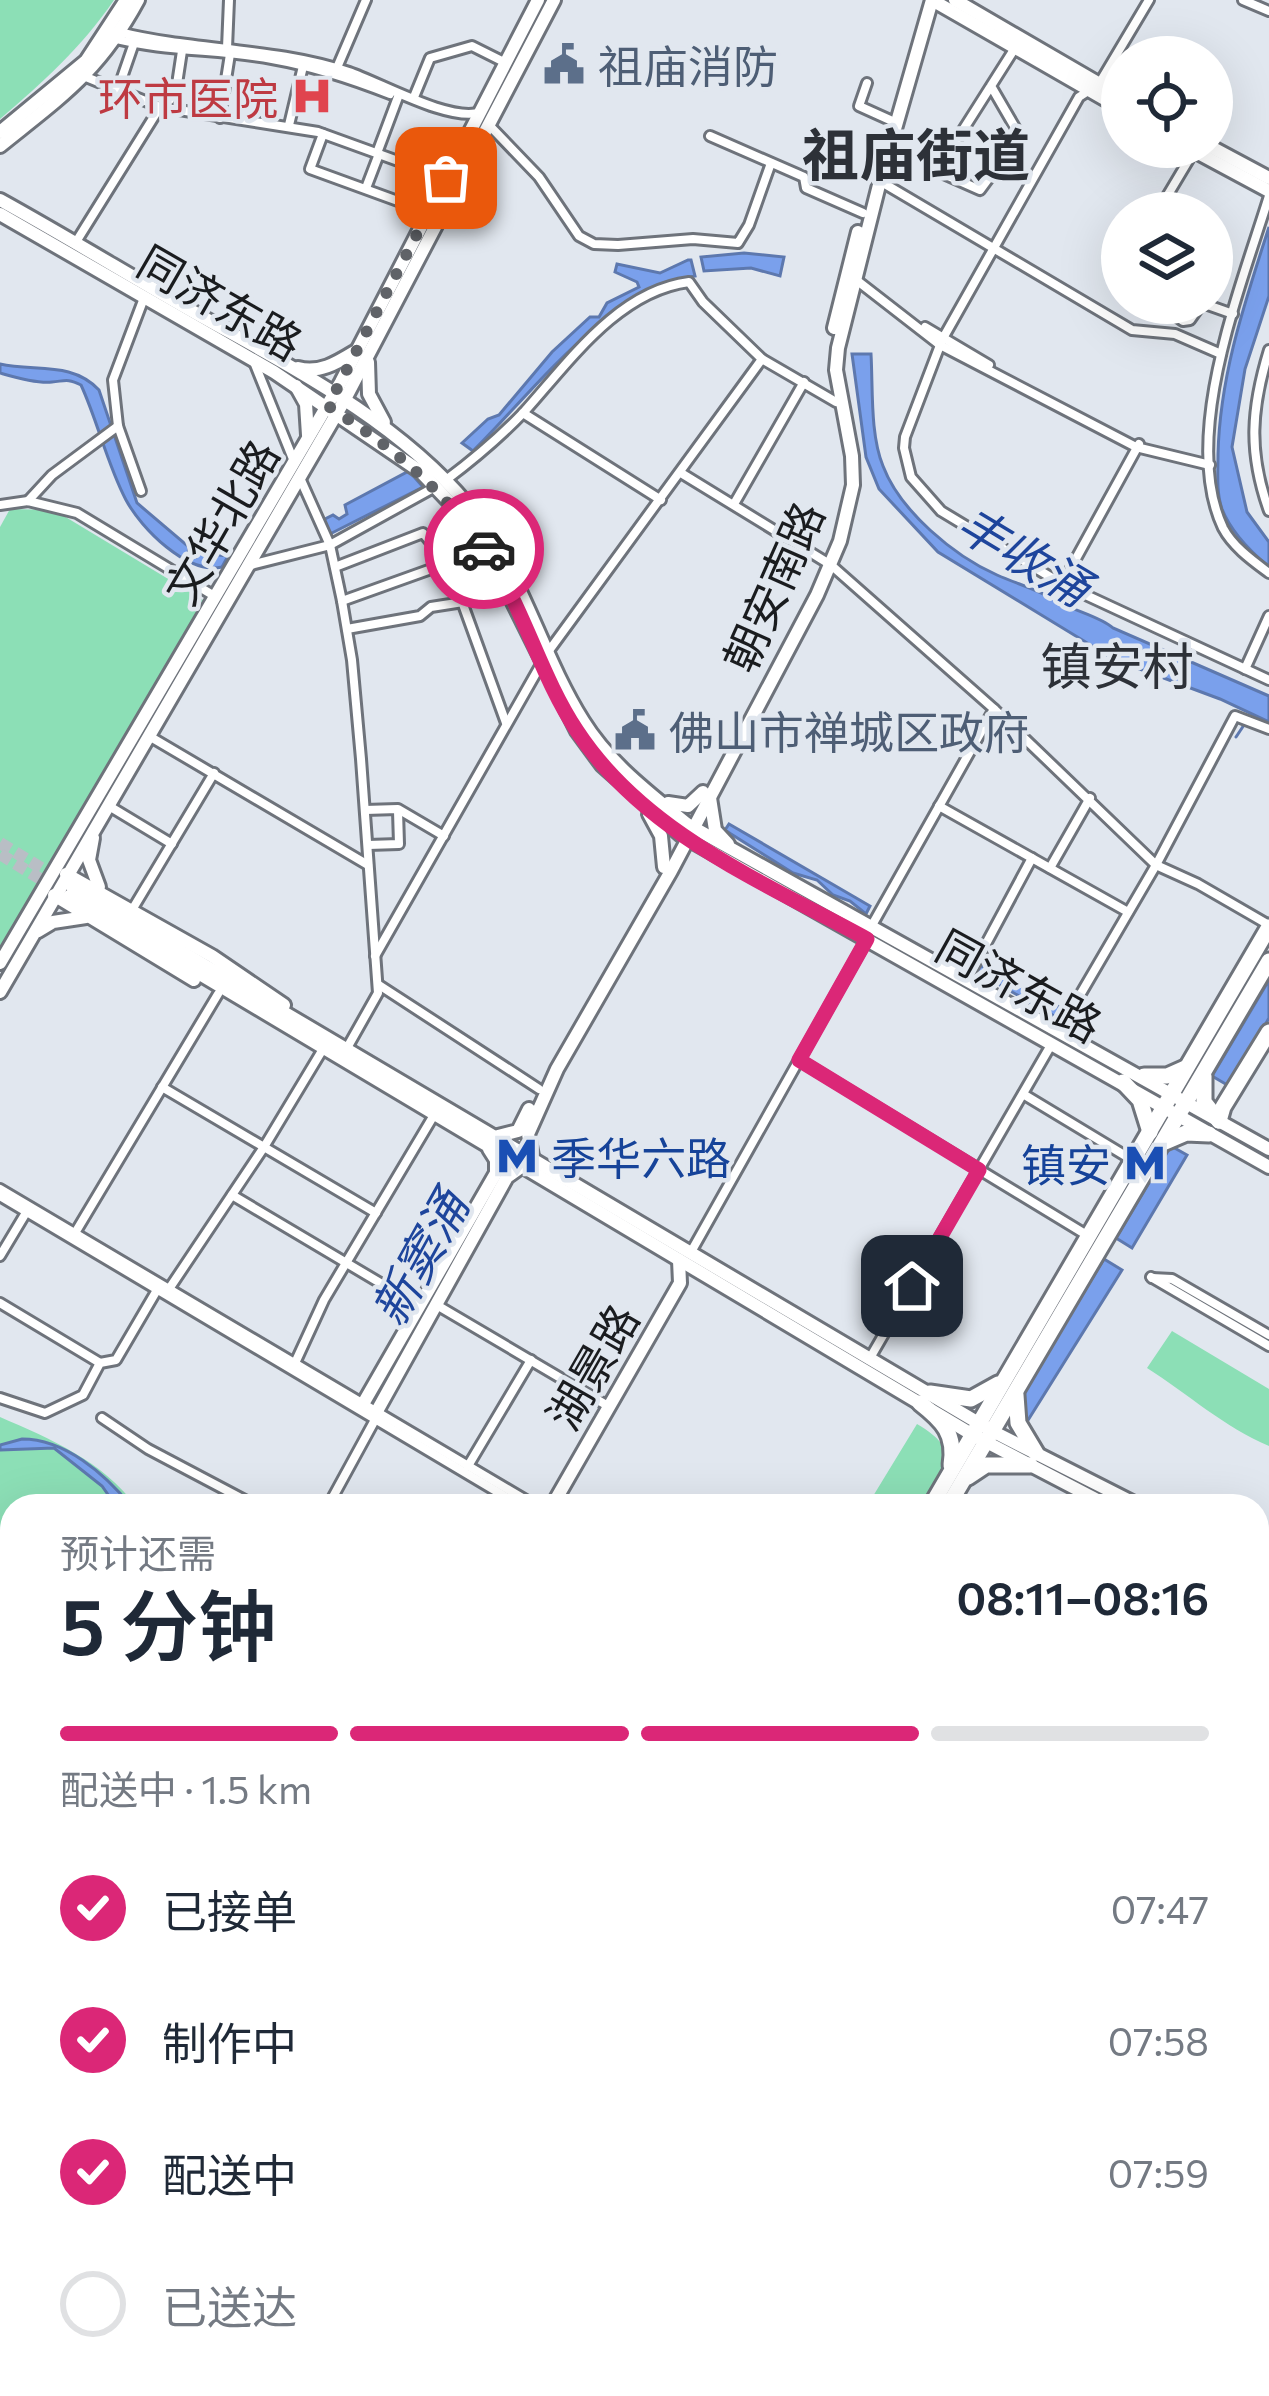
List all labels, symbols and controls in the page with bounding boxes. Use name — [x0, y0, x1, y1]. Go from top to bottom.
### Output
map controls — [1101, 36, 1233, 324]
button: locate — [1101, 36, 1233, 168]
place label: 祖庙消防 — [598, 37, 778, 92]
public building icon: 祖庙消防 — [541, 41, 587, 87]
place label: 环市医院 — [98, 69, 278, 124]
hospital icon: 环市医院 — [289, 73, 335, 119]
district label: 祖庙街道 — [802, 118, 1030, 188]
pin — [395, 127, 497, 229]
icon: bag — [413, 145, 479, 211]
button: layers — [1101, 192, 1233, 324]
street label: 同济东路 — [129, 232, 313, 370]
street label: 文华北路 — [151, 429, 289, 613]
courier — [424, 489, 544, 609]
water label: 丰收涌 — [948, 492, 1106, 619]
street label: 朝安南路 — [710, 493, 834, 679]
icon: car — [451, 516, 517, 582]
district label: 镇安村 — [1040, 633, 1194, 696]
place label: 佛山市禅城区政府 — [669, 703, 1029, 758]
public building icon: 佛山市禅城区政府 — [612, 707, 658, 753]
street label: 同济东路 — [928, 916, 1112, 1052]
place label: 季华六路 — [551, 1129, 731, 1184]
metro station icon: 季华六路 — [494, 1133, 540, 1179]
place label: 镇安 — [1021, 1136, 1111, 1191]
metro station icon: 镇安 — [1122, 1140, 1168, 1186]
water label: 新窦涌 — [357, 1175, 481, 1334]
pin — [861, 1235, 963, 1337]
icon: home — [879, 1253, 945, 1319]
street label: 湖景路 — [533, 1294, 649, 1438]
text: 预计还需 — [60, 1528, 216, 1576]
text: 08:11–08:16 — [956, 1569, 1209, 1624]
text: 5 分钟 — [60, 1576, 276, 1671]
text: 配送中 · 1.5 km — [60, 1764, 312, 1812]
icon: check — [60, 1875, 126, 1941]
text: 已接单 — [162, 1882, 297, 1937]
text: 07:47 — [1111, 1884, 1209, 1932]
icon: check — [60, 2007, 126, 2073]
text: 制作中 — [162, 2014, 297, 2069]
text: 07:58 — [1108, 2016, 1209, 2064]
icon: check — [60, 2139, 126, 2205]
text: 配送中 — [162, 2146, 297, 2201]
text: 07:59 — [1108, 2148, 1209, 2196]
text: 已送达 — [162, 2278, 297, 2333]

